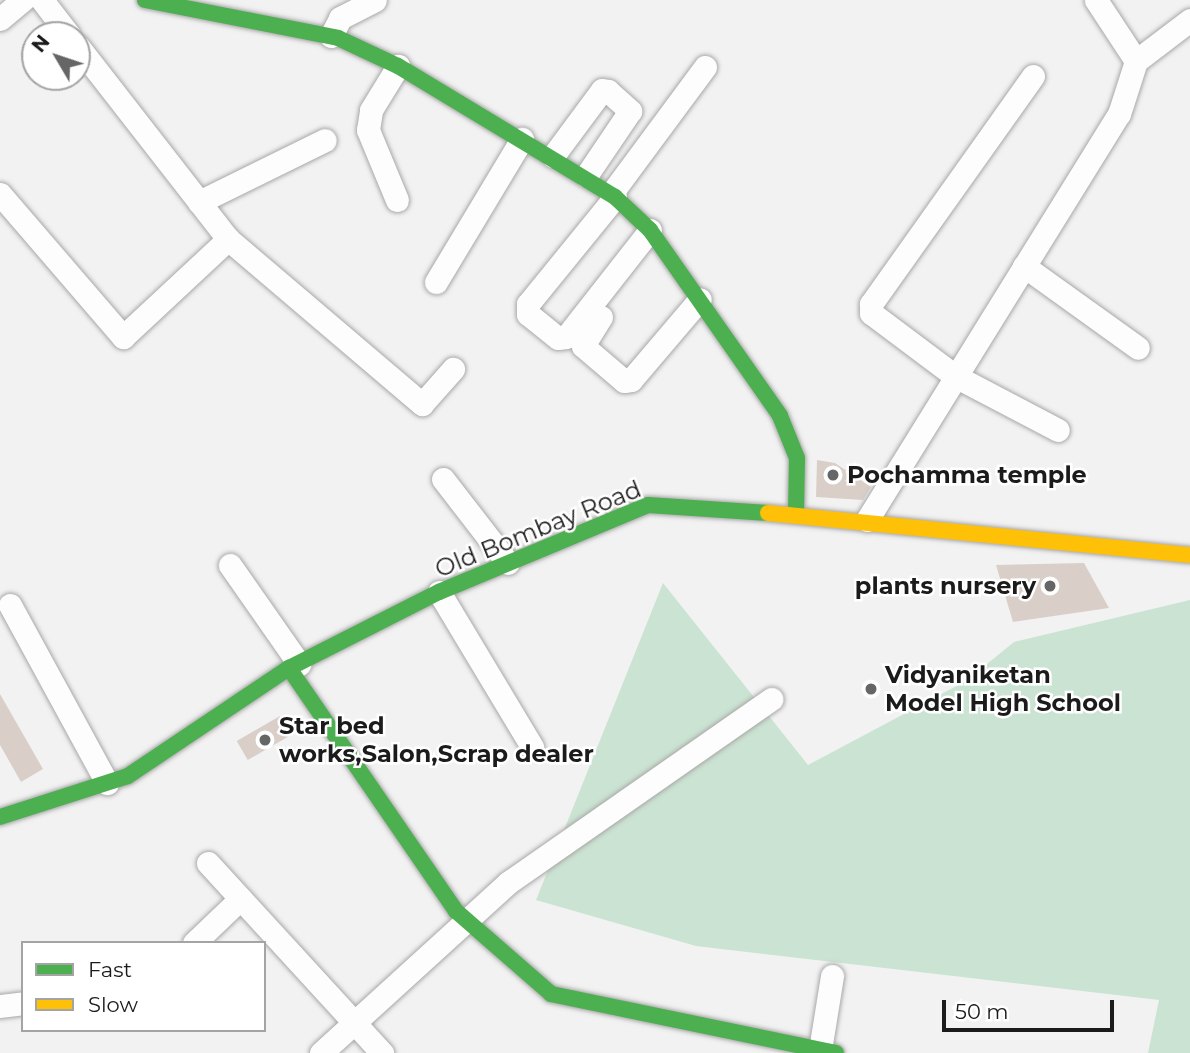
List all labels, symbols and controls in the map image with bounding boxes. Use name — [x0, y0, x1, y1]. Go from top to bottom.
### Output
north arrow — [21, 21, 91, 91]
text: N — [27, 31, 55, 57]
place label: Pochamma temple — [847, 461, 1087, 489]
marker: Pochamma temple — [825, 467, 841, 483]
street label: Old Bombay Road — [431, 474, 645, 584]
place label: plants nursery — [855, 572, 1036, 600]
marker: plants nursery — [1042, 578, 1058, 594]
place label: Vidyaniketan Model High School — [885, 661, 1121, 717]
marker: Vidyaniketan Model High School — [863, 681, 879, 697]
place label: Star bed works,Salon,Scrap dealer — [279, 712, 594, 768]
marker: Star bed works,Salon,Scrap dealer — [257, 732, 273, 748]
legend — [21, 941, 266, 1032]
text: Fast — [88, 957, 132, 982]
scale bar — [945, 986, 1116, 1030]
text: Slow — [88, 992, 138, 1017]
text: 50 m — [955, 999, 1009, 1024]

